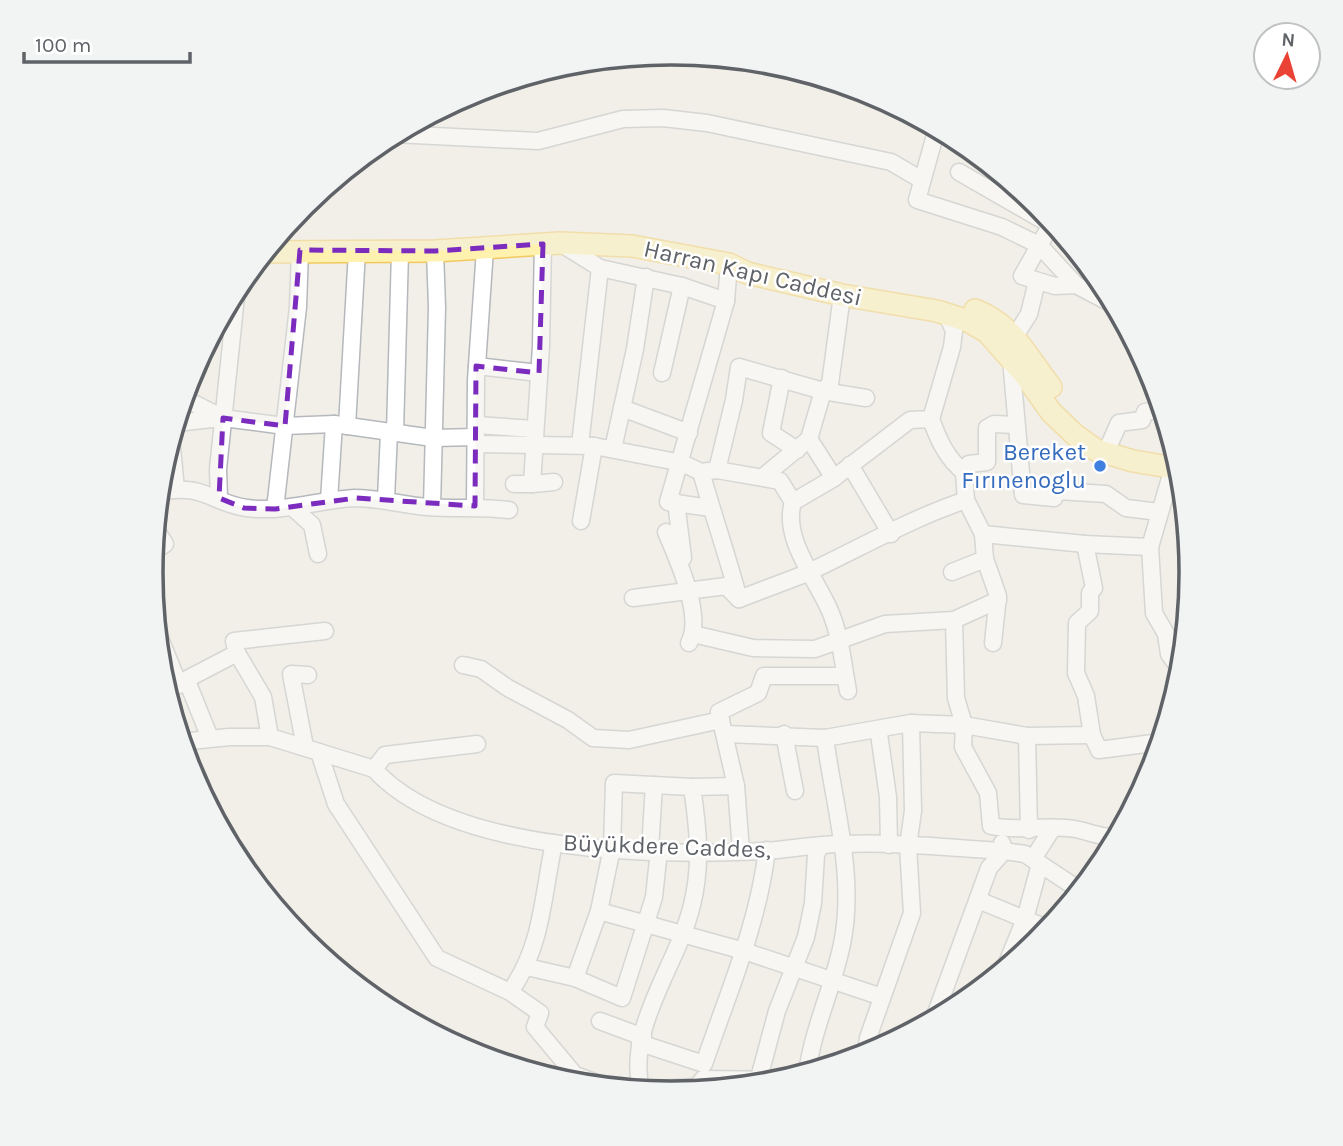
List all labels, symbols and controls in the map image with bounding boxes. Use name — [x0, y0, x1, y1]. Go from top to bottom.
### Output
scale bar — [24, 21, 191, 65]
north arrow — [1252, 21, 1322, 91]
text: N — [1281, 29, 1296, 52]
text: 100 m — [35, 33, 92, 57]
street label: Harran Kapı Caddesi — [641, 234, 865, 312]
place label: Bereket Fırınenoglu — [961, 438, 1086, 494]
marker: Bereket Fırınenoglu — [1092, 458, 1108, 474]
street label: Büyükdere Caddes, — [562, 828, 772, 864]

